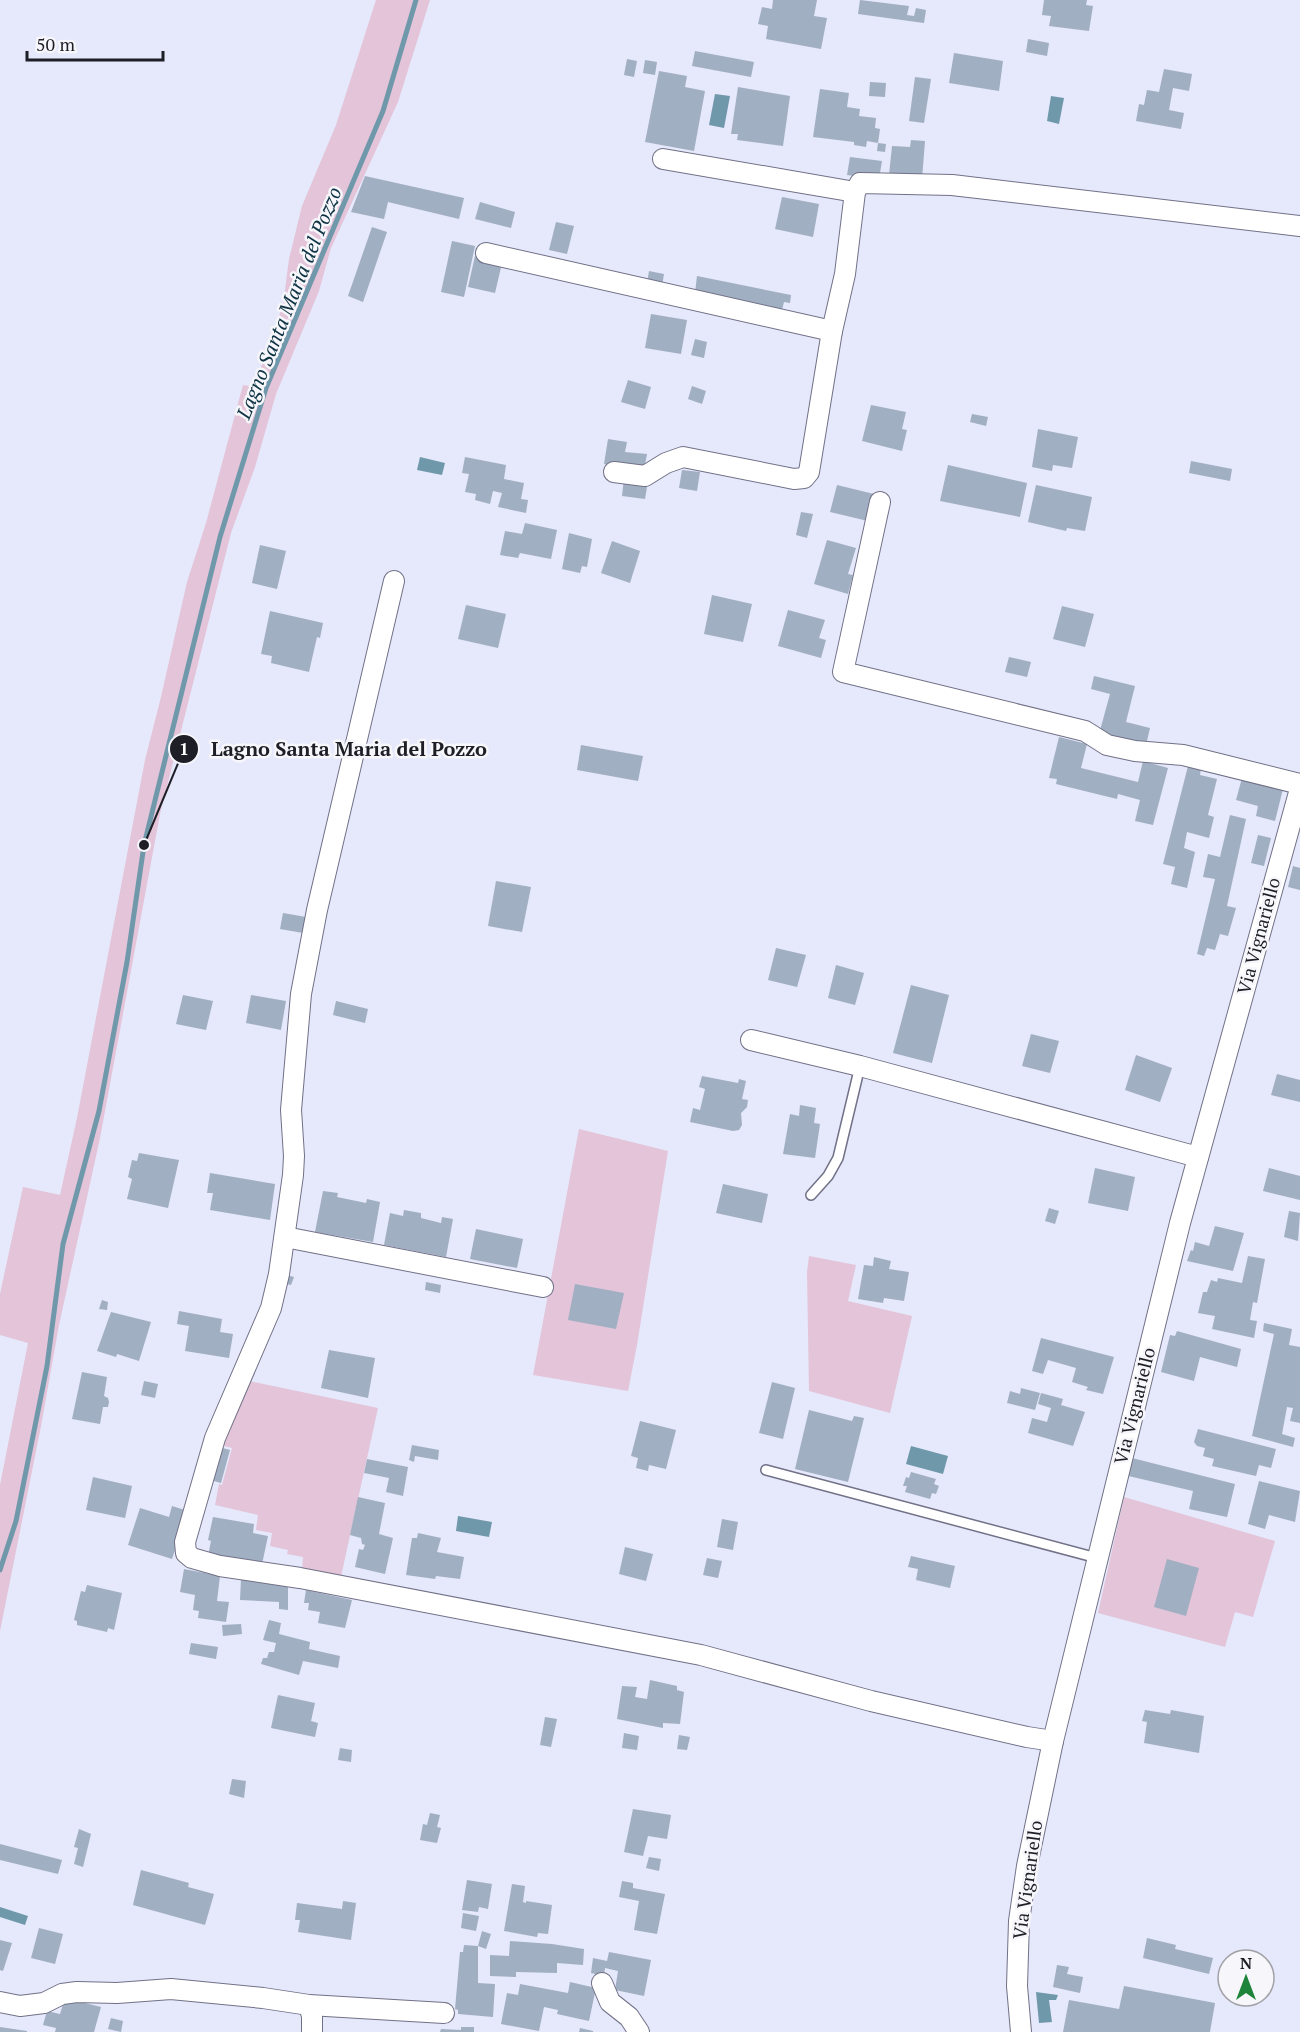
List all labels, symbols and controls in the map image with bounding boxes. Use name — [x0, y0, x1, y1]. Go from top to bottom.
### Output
scale bar — [27, 24, 164, 62]
text: 50 m — [36, 32, 76, 56]
water label: Lagno Santa Maria del Pozzo — [229, 183, 348, 424]
callout: Lagno Santa Maria del Pozzo — [169, 730, 499, 768]
text: Lagno Santa Maria del Pozzo — [211, 735, 487, 762]
text: 1 — [179, 736, 189, 760]
street label: Via Vignariello — [1231, 875, 1285, 997]
street label: Via Vignariello — [1108, 1345, 1160, 1467]
street label: Via Vignariello — [1007, 1819, 1047, 1941]
north arrow — [1216, 1948, 1276, 2008]
text: N — [1240, 1952, 1252, 1974]

